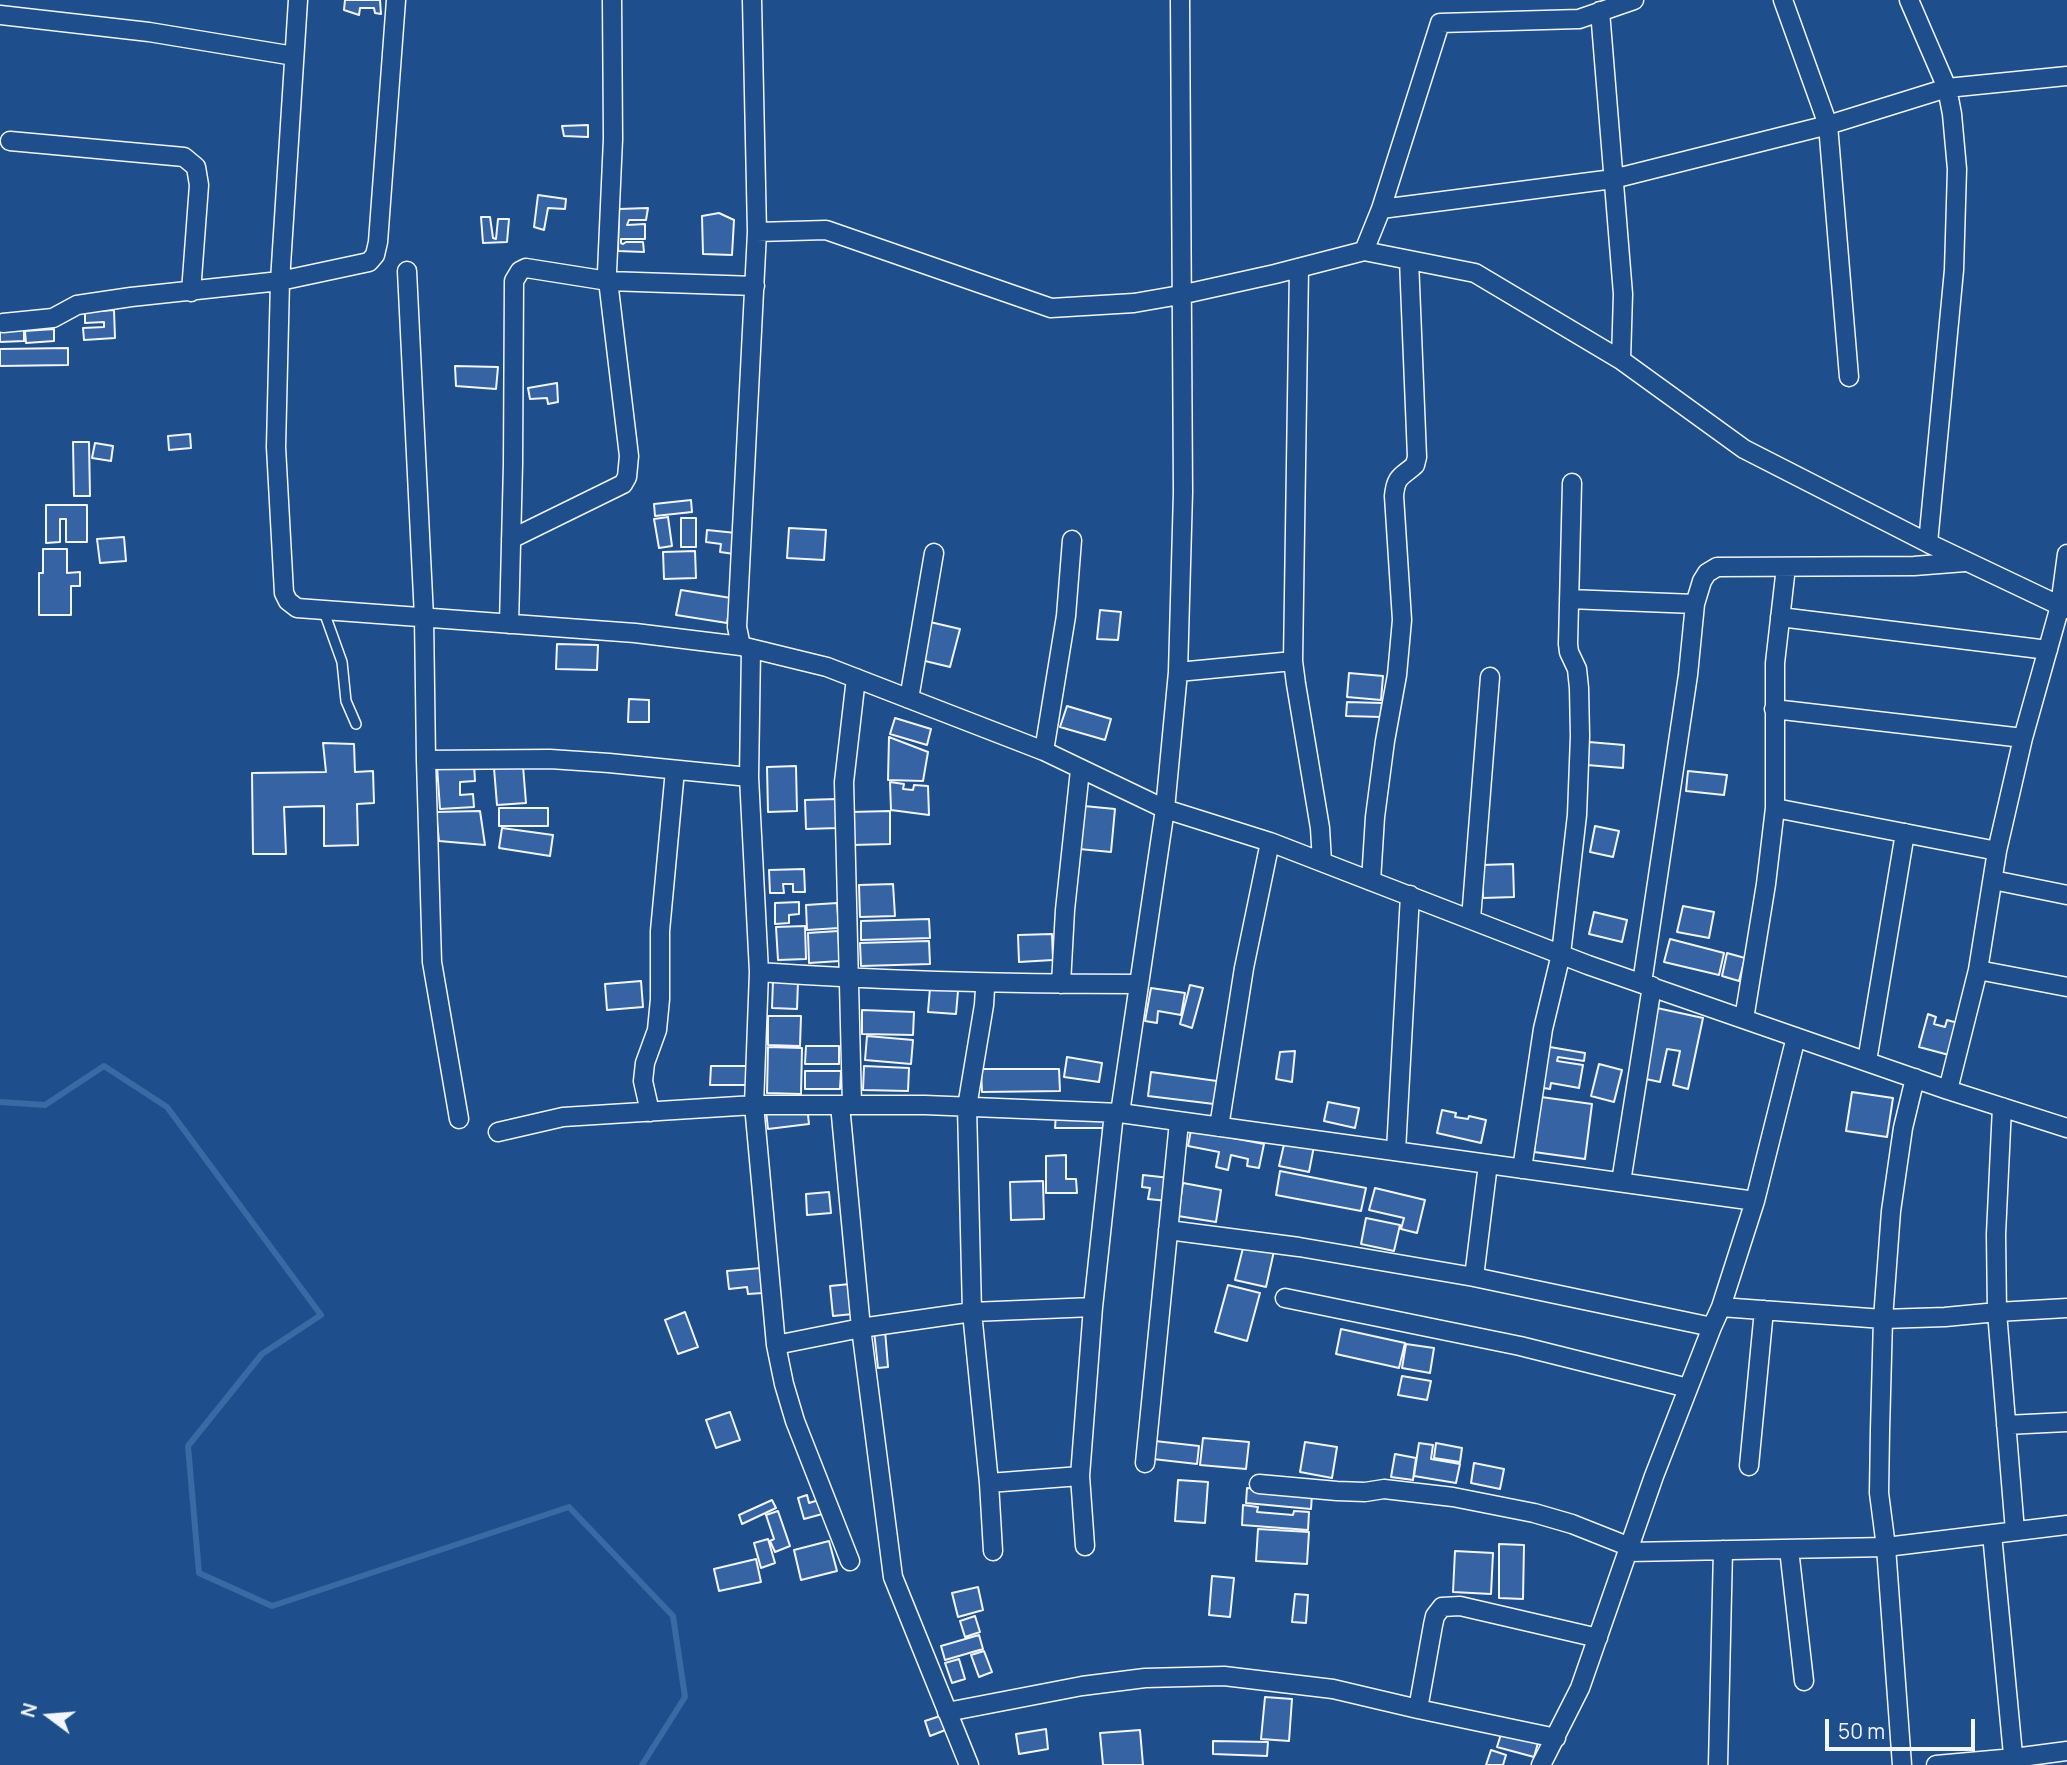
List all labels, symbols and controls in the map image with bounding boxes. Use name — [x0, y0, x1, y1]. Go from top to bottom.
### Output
north arrow — [14, 1681, 84, 1751]
text: N — [14, 1700, 43, 1720]
scale bar — [1829, 1706, 1980, 1750]
text: 50 m — [1838, 1717, 1885, 1745]

